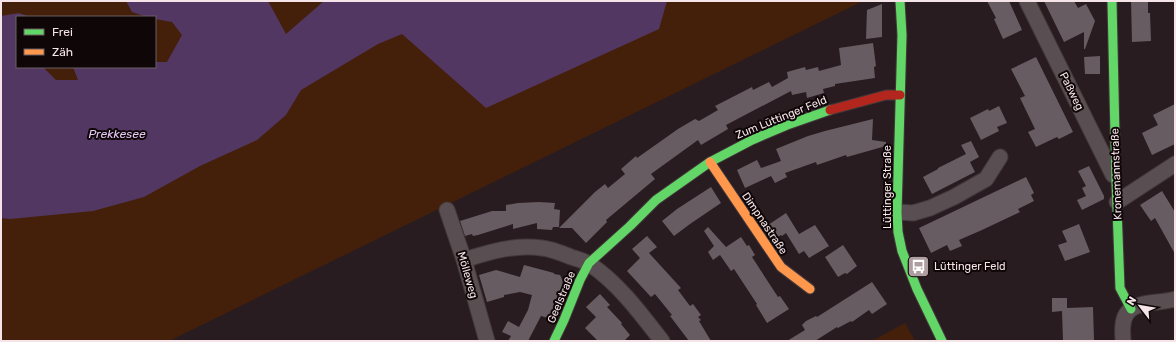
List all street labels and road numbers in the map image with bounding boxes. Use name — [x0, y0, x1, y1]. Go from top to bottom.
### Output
street label: Paßweg — [1057, 70, 1086, 112]
street label: Zum Lüttinger Feld — [734, 93, 829, 142]
street label: Kronemannstraße — [1108, 128, 1125, 220]
street label: Lüttinger Straße — [881, 145, 894, 229]
street label: Dimpnastraße — [739, 190, 790, 257]
street label: Mölleweg — [455, 250, 480, 300]
street label: Geelstraße — [545, 269, 578, 325]

